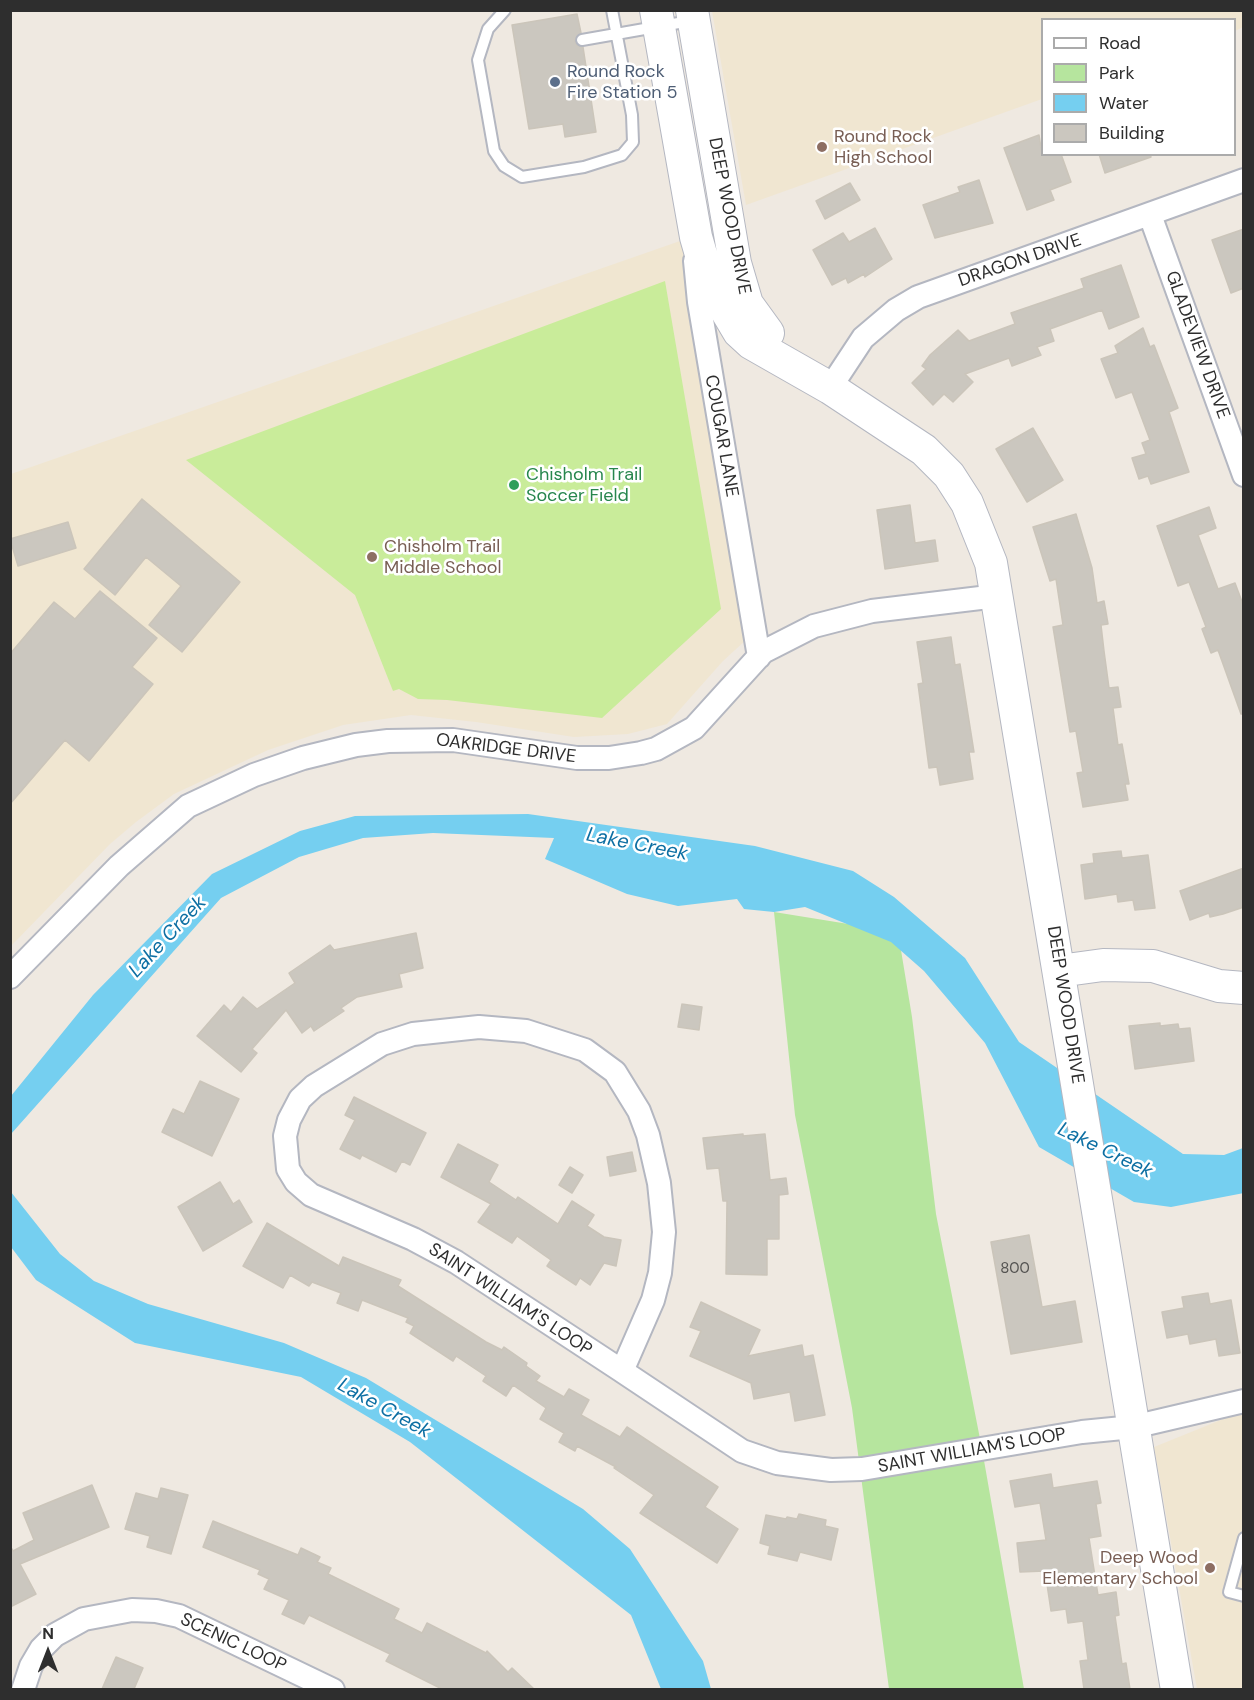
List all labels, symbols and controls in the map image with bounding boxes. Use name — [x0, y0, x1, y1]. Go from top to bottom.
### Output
legend — [1041, 18, 1236, 156]
text: Road — [1099, 31, 1141, 55]
place label: Round Rock Fire Station 5 — [567, 61, 677, 104]
text: Park — [1099, 61, 1135, 85]
marker: Round Rock Fire Station 5 — [548, 75, 562, 89]
text: Water — [1099, 91, 1149, 115]
text: Building — [1099, 121, 1164, 145]
place label: Round Rock High School — [834, 126, 932, 168]
street label: DEEP WOOD DRIVE — [703, 136, 755, 296]
marker: Round Rock High School — [815, 140, 829, 154]
street label: DRAGON DRIVE — [956, 230, 1084, 292]
street label: GLADEVIEW DRIVE — [1160, 268, 1234, 422]
street label: COUGAR LANE — [700, 373, 742, 499]
place label: Chisholm Trail Soccer Field — [526, 464, 642, 506]
marker: Chisholm Trail Soccer Field — [507, 478, 521, 492]
place label: Chisholm Trail Middle School — [384, 536, 502, 578]
marker: Chisholm Trail Middle School — [365, 550, 379, 564]
street label: OAKRIDGE DRIVE — [435, 730, 577, 768]
water label: Lake Creek — [584, 823, 690, 867]
water label: Lake Creek — [124, 891, 212, 983]
street label: DEEP WOOD DRIVE — [1042, 925, 1088, 1085]
water label: Lake Creek — [1053, 1118, 1157, 1184]
street label: SAINT WILLIAM'S LOOP — [424, 1239, 596, 1361]
house number: 800 — [1000, 1260, 1030, 1278]
water label: Lake Creek — [333, 1374, 435, 1444]
street label: SAINT WILLIAM'S LOOP — [876, 1424, 1068, 1478]
place label: Deep Wood Elementary School — [1042, 1547, 1198, 1590]
marker: Deep Wood Elementary School — [1203, 1561, 1217, 1575]
street label: SCENIC LOOP — [177, 1609, 289, 1677]
north arrow — [18, 1622, 78, 1682]
text: N — [42, 1623, 54, 1644]

